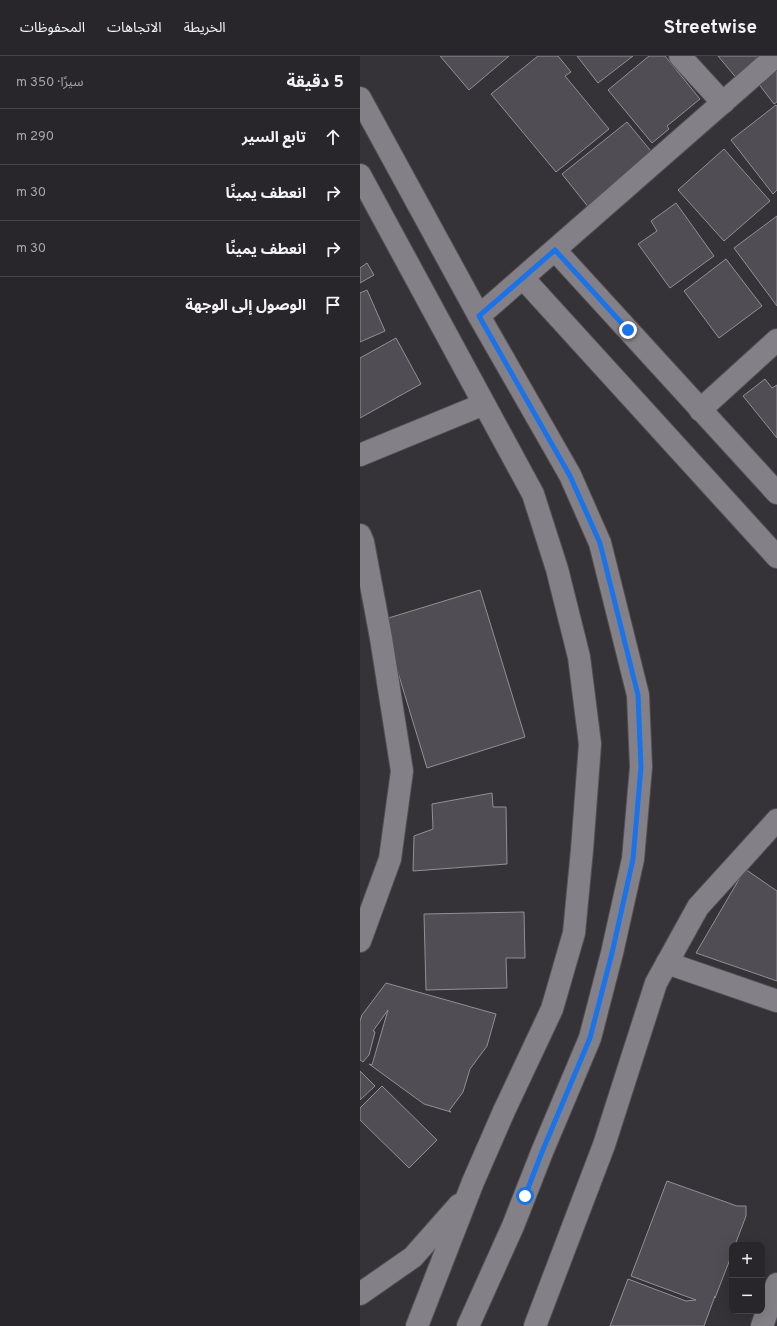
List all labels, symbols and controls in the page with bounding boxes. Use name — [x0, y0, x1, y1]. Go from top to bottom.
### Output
text: Streetwise — [664, 16, 757, 40]
text: المحفوظات — [20, 20, 85, 37]
text: الاتجاهات — [107, 20, 162, 37]
text: الخريطة — [184, 20, 226, 37]
text: 5 دقيقة — [287, 72, 344, 94]
text: سيرًا · 350 m — [16, 75, 83, 91]
icon: ahead — [322, 126, 344, 148]
text: 290 m — [16, 129, 54, 145]
text: تابع السير — [242, 129, 306, 148]
icon: right — [322, 182, 344, 204]
text: 30 m — [16, 185, 46, 201]
text: انعطف يمينًا — [226, 185, 306, 204]
icon: right — [322, 238, 344, 260]
text: 30 m — [16, 241, 46, 257]
text: انعطف يمينًا — [226, 241, 306, 260]
icon: arrive — [322, 294, 344, 316]
text: الوصول إلى الوجهة — [185, 297, 306, 316]
route end — [619, 321, 637, 339]
route start — [516, 1187, 534, 1205]
map controls — [729, 1242, 765, 1314]
button: + — [729, 1242, 765, 1278]
button: − — [729, 1278, 765, 1314]

